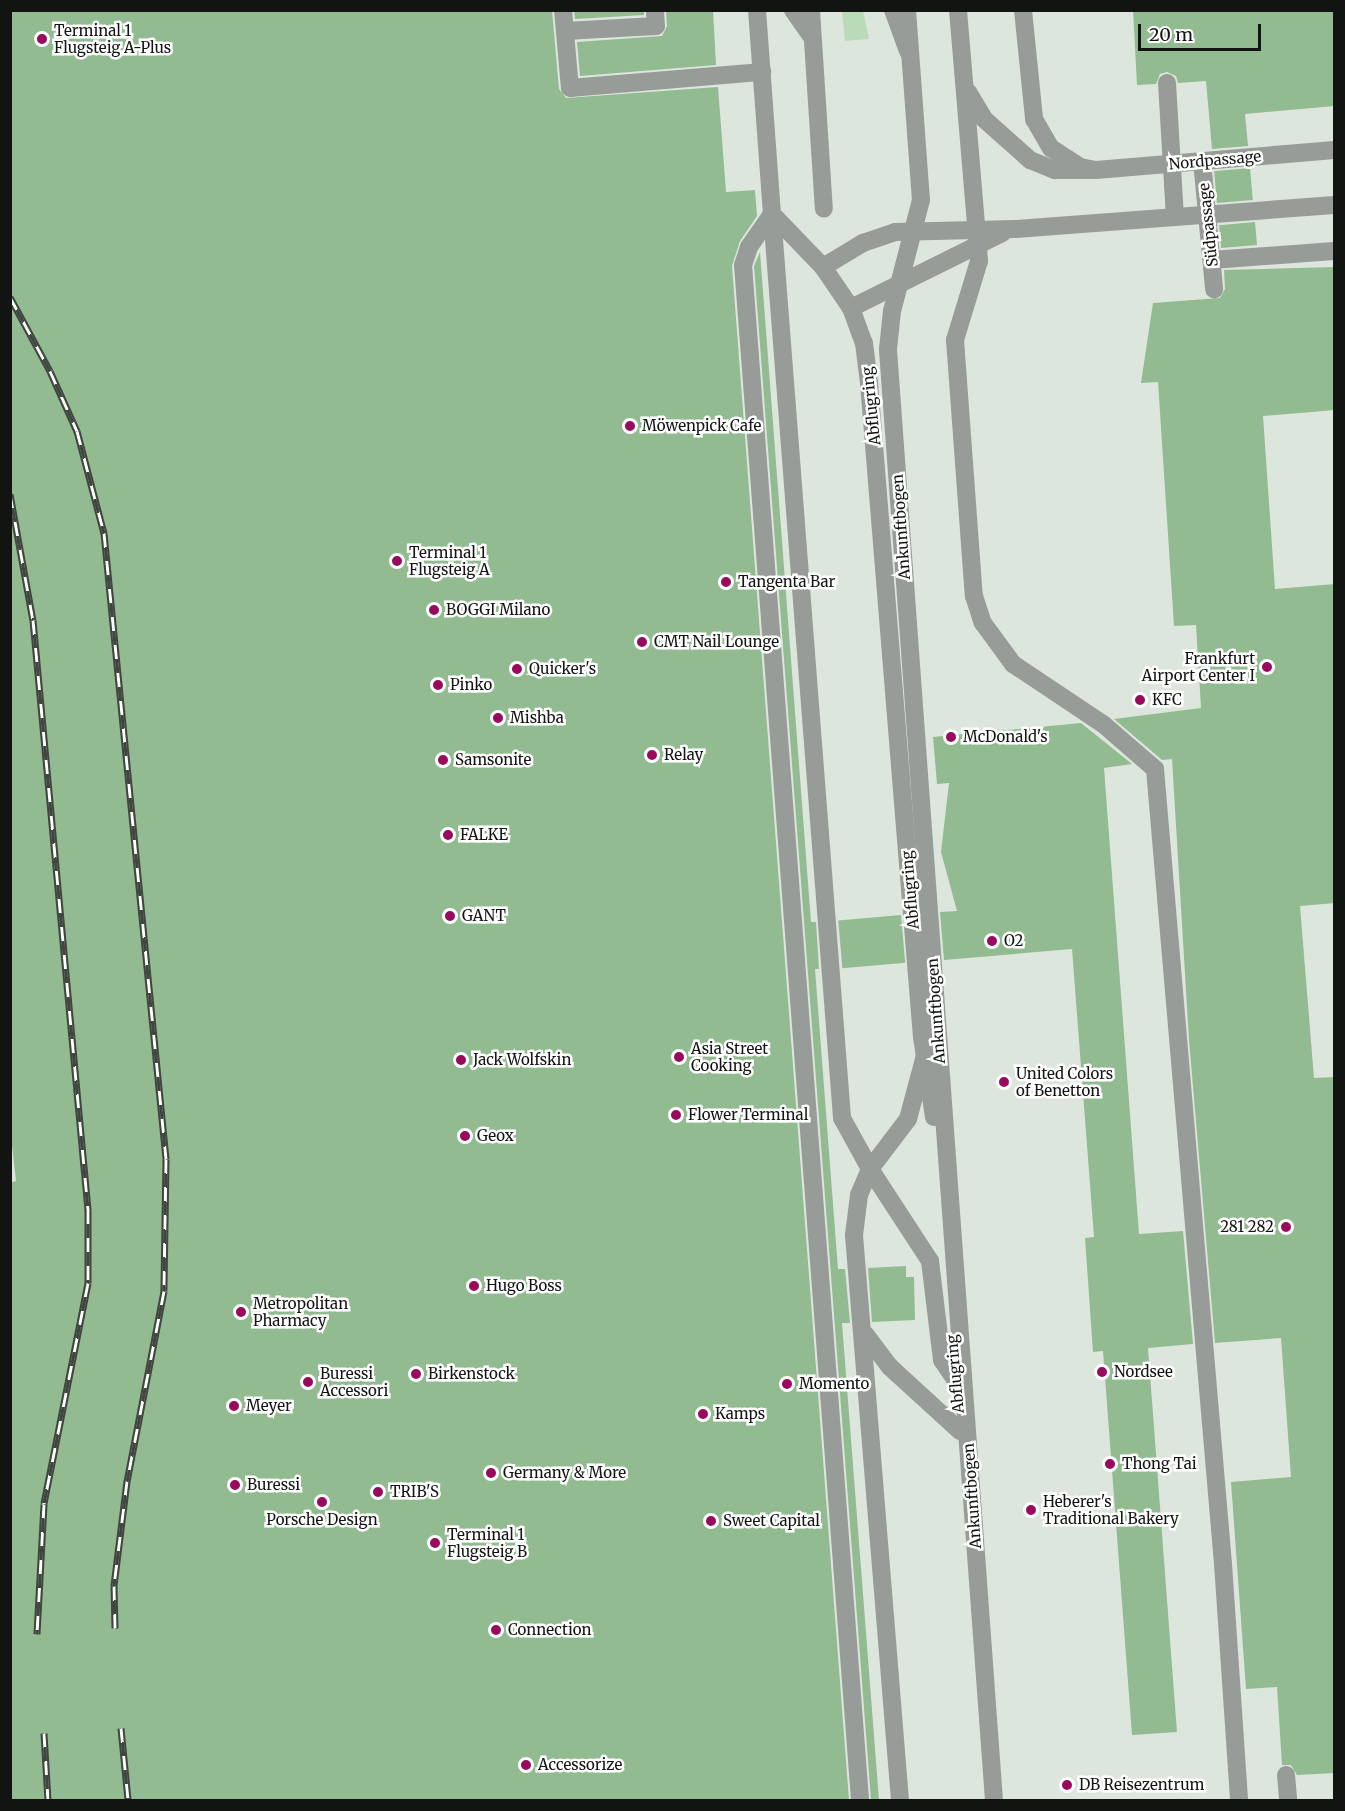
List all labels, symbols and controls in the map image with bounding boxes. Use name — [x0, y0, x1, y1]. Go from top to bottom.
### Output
scale bar — [1141, 12, 1264, 50]
place label: Terminal 1 Flugsteig A-Plus — [54, 21, 171, 56]
text: 20 m — [1149, 23, 1193, 46]
marker: Terminal 1 Flugsteig A-Plus — [35, 32, 49, 46]
street label: Nordpassage — [1168, 147, 1262, 173]
street label: Südpassage — [1195, 182, 1221, 268]
street label: Abflugring — [858, 366, 884, 446]
place label: Möwenpick Cafe — [642, 417, 761, 435]
marker: Möwenpick Cafe — [623, 419, 637, 433]
street label: Ankunftbogen — [888, 474, 914, 580]
place label: Terminal 1 Flugsteig A — [409, 543, 489, 578]
marker: Terminal 1 Flugsteig A — [390, 554, 404, 568]
place label: Tangenta Bar — [738, 573, 835, 591]
marker: Tangenta Bar — [719, 575, 733, 589]
place label: BOGGI Milano — [446, 601, 550, 619]
marker: BOGGI Milano — [427, 603, 441, 617]
place label: CMT Nail Lounge — [654, 633, 779, 651]
marker: CMT Nail Lounge — [635, 635, 649, 649]
place label: Frankfurt Airport Center I — [1142, 649, 1255, 684]
place label: Quicker's — [529, 660, 596, 678]
marker: Frankfurt Airport Center I — [1260, 660, 1274, 674]
marker: Quicker's — [510, 662, 524, 676]
place label: Pinko — [450, 676, 492, 694]
marker: Pinko — [431, 678, 445, 692]
place label: KFC — [1152, 691, 1182, 709]
marker: KFC — [1133, 693, 1147, 707]
place label: Mishba — [510, 709, 564, 727]
marker: Mishba — [491, 711, 505, 725]
place label: McDonald's — [963, 728, 1048, 746]
marker: McDonald's — [944, 730, 958, 744]
place label: Relay — [664, 746, 703, 764]
marker: Relay — [645, 748, 659, 762]
place label: Samsonite — [455, 751, 531, 769]
marker: Samsonite — [436, 753, 450, 767]
place label: FALKE — [460, 826, 508, 844]
marker: FALKE — [441, 828, 455, 842]
street label: Abflugring — [898, 850, 922, 930]
place label: GANT — [462, 907, 506, 925]
marker: GANT — [443, 909, 457, 923]
place label: O2 — [1004, 932, 1023, 950]
marker: O2 — [985, 934, 999, 948]
street label: Ankunftbogen — [923, 958, 949, 1064]
place label: Asia Street Cooking — [691, 1039, 768, 1074]
marker: Asia Street Cooking — [672, 1050, 686, 1064]
place label: Jack Wolfskin — [473, 1051, 571, 1069]
marker: Jack Wolfskin — [454, 1053, 468, 1067]
place label: United Colors of Benetton — [1016, 1064, 1113, 1099]
marker: United Colors of Benetton — [997, 1075, 1011, 1089]
place label: Flower Terminal — [688, 1106, 808, 1124]
marker: Flower Terminal — [669, 1108, 683, 1122]
place label: Geox — [477, 1127, 514, 1145]
marker: Geox — [458, 1129, 472, 1143]
place label: 281 282 — [1220, 1218, 1274, 1236]
marker: 281 282 — [1279, 1220, 1293, 1234]
place label: Hugo Boss — [486, 1277, 562, 1295]
marker: Hugo Boss — [467, 1279, 481, 1293]
place label: Metropolitan Pharmacy — [253, 1294, 348, 1329]
marker: Metropolitan Pharmacy — [234, 1305, 248, 1319]
street label: Abflugring — [943, 1334, 967, 1414]
place label: Nordsee — [1114, 1363, 1173, 1381]
place label: Buressi Accessori — [320, 1364, 388, 1399]
place label: Birkenstock — [428, 1365, 515, 1383]
marker: Nordsee — [1095, 1365, 1109, 1379]
marker: Birkenstock — [409, 1367, 423, 1381]
marker: Buressi Accessori — [301, 1375, 315, 1389]
place label: Momento — [799, 1375, 869, 1393]
marker: Momento — [780, 1377, 794, 1391]
place label: Meyer — [246, 1397, 292, 1415]
marker: Meyer — [227, 1399, 241, 1413]
place label: Kamps — [715, 1405, 765, 1423]
marker: Kamps — [696, 1407, 710, 1421]
street label: Ankunftbogen — [959, 1443, 985, 1549]
place label: Thong Tai — [1122, 1455, 1197, 1473]
marker: Thong Tai — [1103, 1457, 1117, 1471]
place label: Germany & More — [503, 1464, 626, 1482]
marker: Germany & More — [484, 1466, 498, 1480]
place label: Buressi — [247, 1476, 300, 1494]
marker: Buressi — [228, 1478, 242, 1492]
place label: TRIB'S — [390, 1483, 439, 1501]
marker: TRIB'S — [371, 1485, 385, 1499]
place label: Heberer's Traditional Bakery — [1043, 1492, 1179, 1527]
marker: Porsche Design — [315, 1495, 329, 1509]
marker: Heberer's Traditional Bakery — [1024, 1503, 1038, 1517]
place label: Porsche Design — [266, 1511, 378, 1529]
place label: Sweet Capital — [723, 1512, 820, 1530]
marker: Sweet Capital — [704, 1514, 718, 1528]
place label: Terminal 1 Flugsteig B — [447, 1525, 527, 1560]
marker: Terminal 1 Flugsteig B — [428, 1536, 442, 1550]
place label: Connection — [508, 1621, 591, 1639]
marker: Connection — [489, 1623, 503, 1637]
place label: Accessorize — [538, 1756, 622, 1774]
marker: Accessorize — [519, 1758, 533, 1772]
place label: DB Reisezentrum — [1079, 1776, 1204, 1794]
marker: DB Reisezentrum — [1060, 1778, 1074, 1792]

